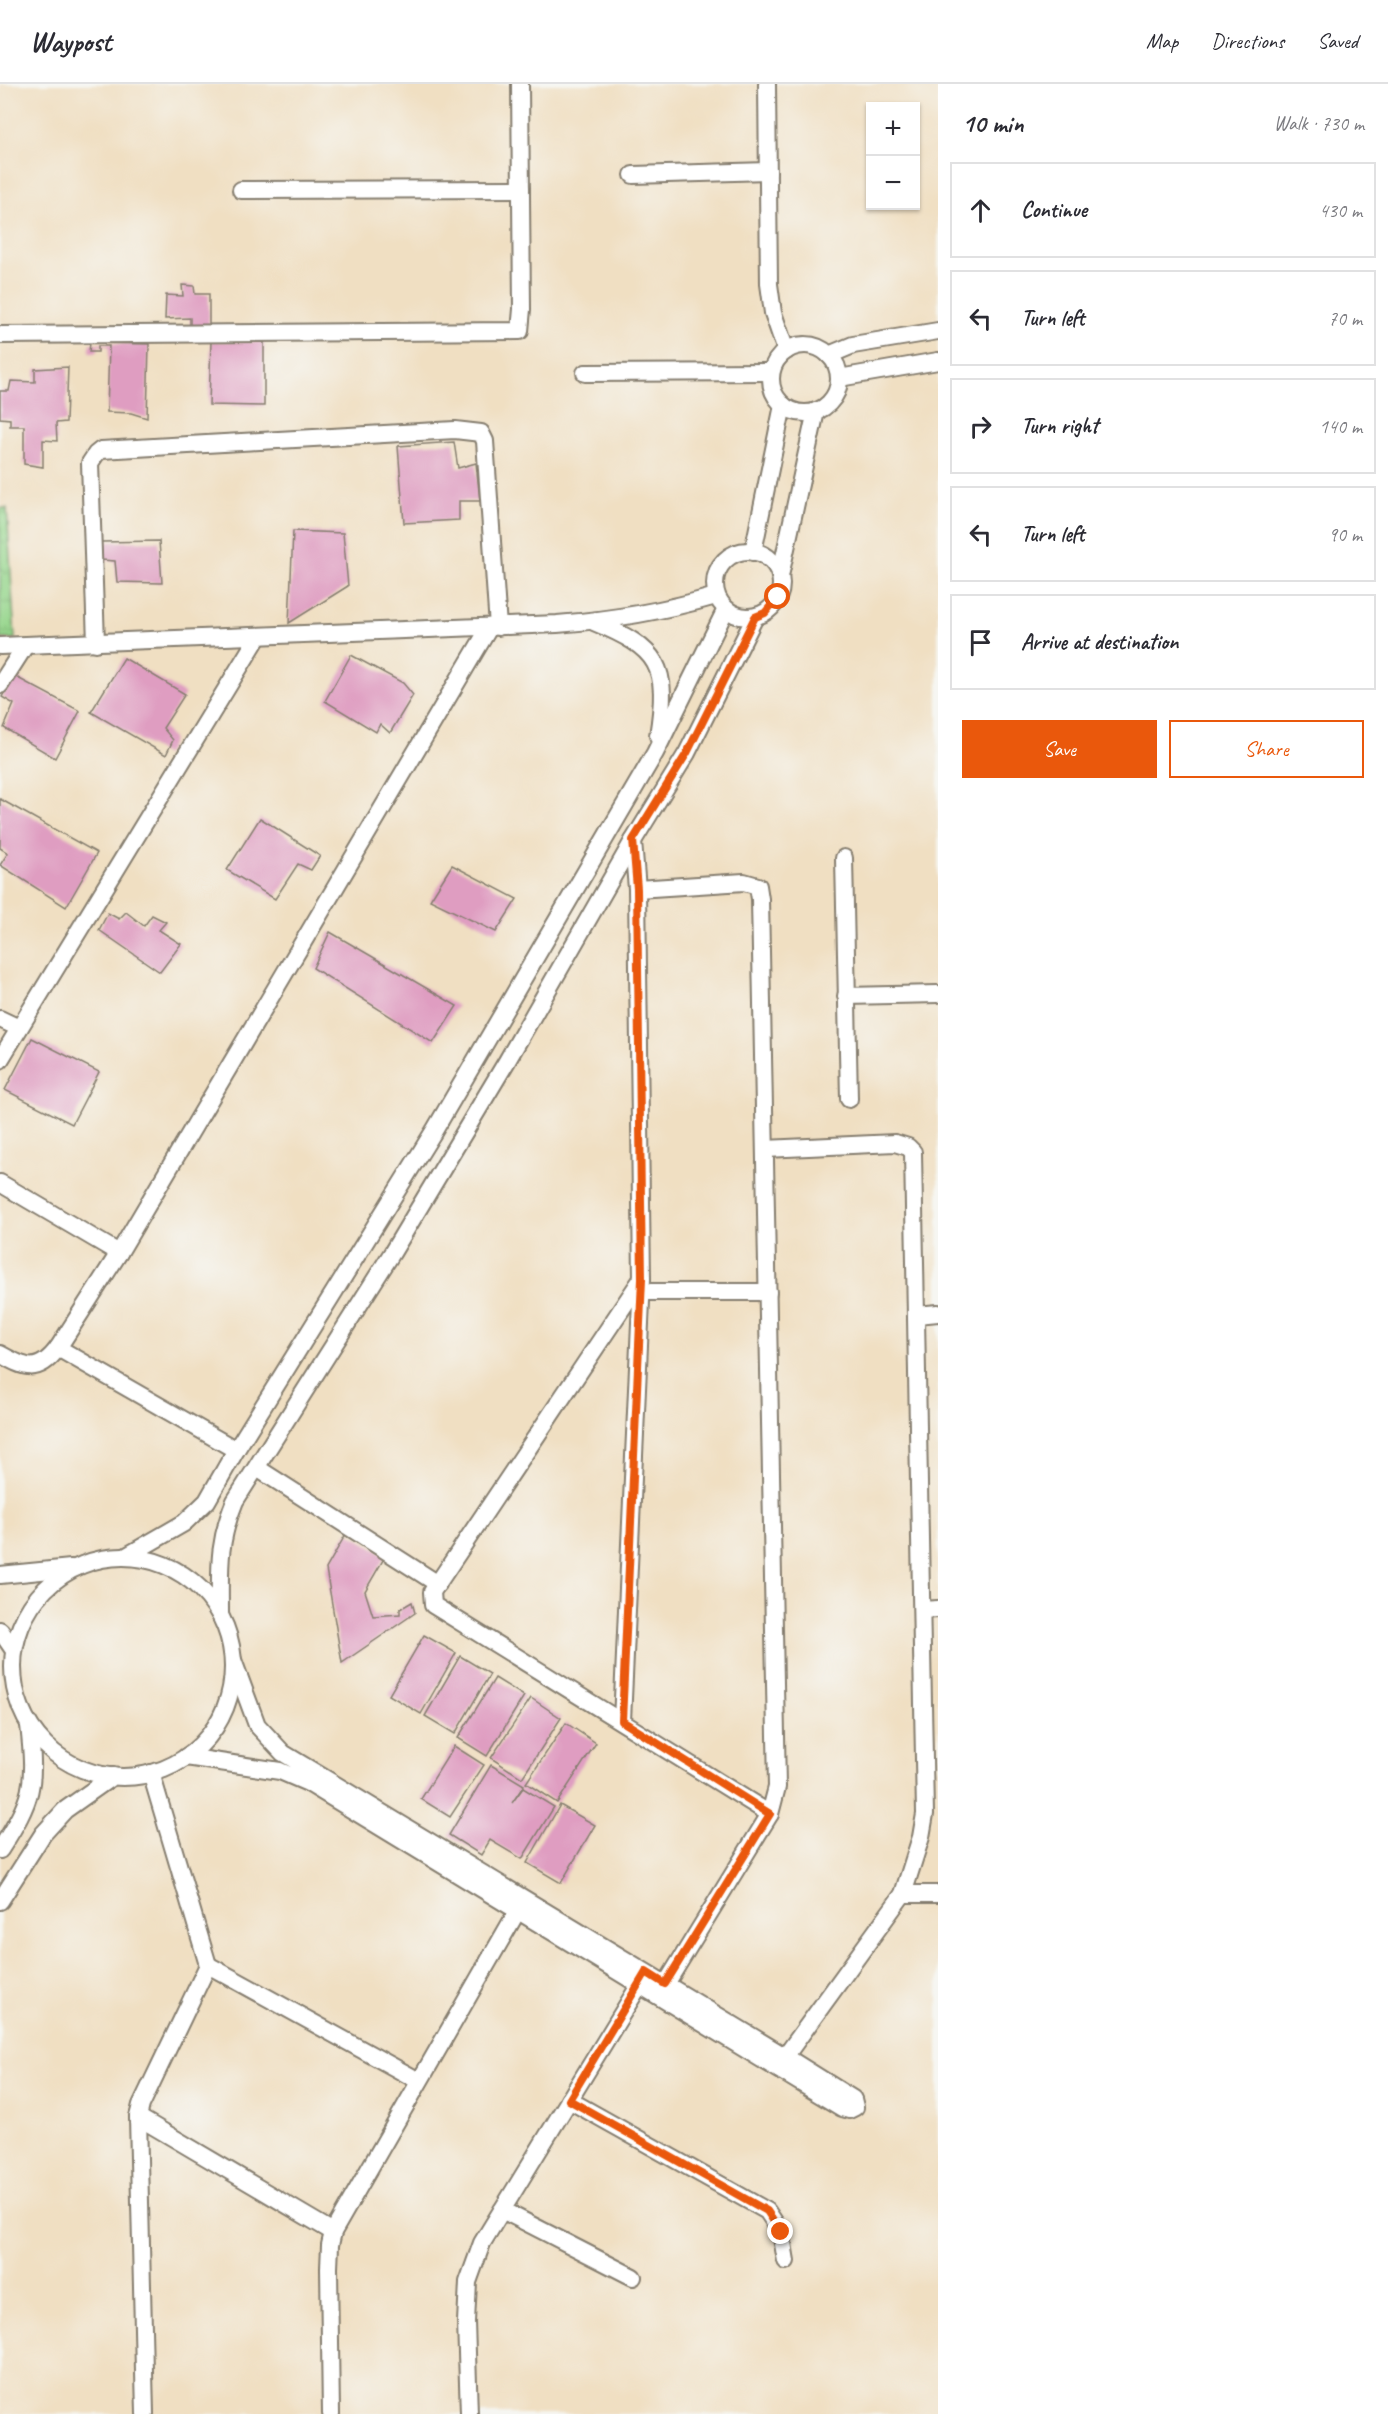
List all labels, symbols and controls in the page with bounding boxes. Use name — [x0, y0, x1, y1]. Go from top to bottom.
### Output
text: Waypost — [30, 24, 111, 59]
text: Map — [1146, 28, 1178, 54]
text: Directions — [1211, 28, 1284, 54]
text: Saved — [1317, 28, 1358, 54]
map controls — [866, 102, 920, 210]
button: + — [866, 102, 920, 156]
text: 10 min — [962, 107, 1024, 140]
text: Walk · 730 m — [1274, 111, 1364, 136]
button: − — [866, 156, 920, 210]
icon: ahead — [964, 194, 997, 227]
text: Continue — [1021, 196, 1087, 224]
text: 430 m — [1319, 198, 1362, 223]
icon: left — [964, 302, 997, 335]
text: Turn left — [1021, 304, 1085, 332]
text: 70 m — [1328, 306, 1362, 331]
icon: right — [964, 410, 997, 443]
text: Turn right — [1021, 412, 1098, 440]
text: 140 m — [1319, 414, 1362, 439]
icon: left — [964, 518, 997, 551]
text: Turn left — [1021, 520, 1085, 548]
text: 90 m — [1328, 522, 1362, 547]
route start — [764, 583, 790, 609]
icon: arrive — [964, 626, 997, 659]
text: Arrive at destination — [1021, 628, 1178, 656]
button: Save — [962, 720, 1157, 778]
button: Share — [1169, 720, 1364, 778]
route end — [767, 2218, 793, 2244]

